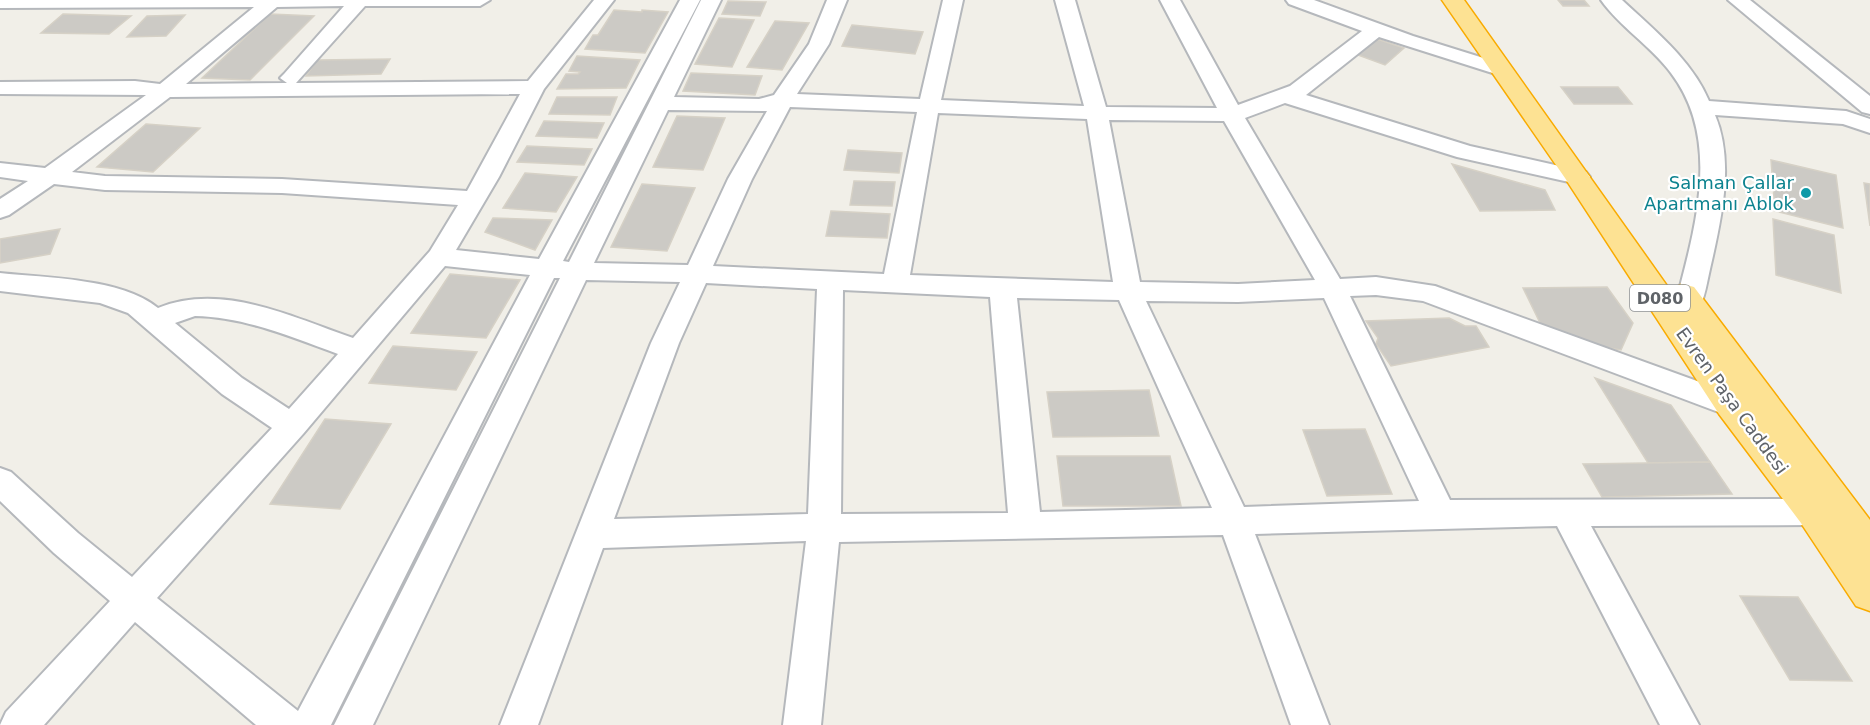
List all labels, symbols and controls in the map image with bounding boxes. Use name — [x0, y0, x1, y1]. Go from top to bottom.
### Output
place label: Salman Çallar Apartmanı Ablok — [1644, 172, 1795, 214]
marker: Salman Çallar Apartmanı Ablok — [1799, 186, 1813, 200]
road number: D080 — [1630, 285, 1690, 311]
street label: Evren Paşa Caddesi — [1672, 323, 1793, 478]

